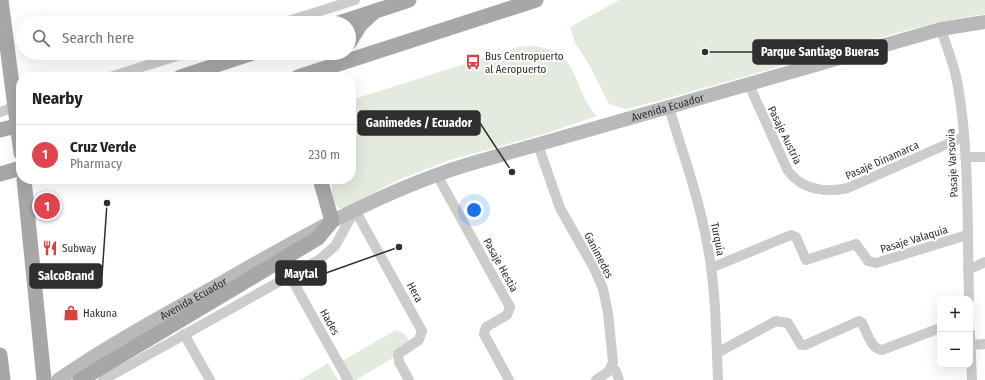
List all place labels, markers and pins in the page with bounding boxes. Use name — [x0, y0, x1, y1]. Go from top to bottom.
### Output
callout: Parque Santiago Bueras — [753, 40, 887, 64]
place label: Bus Centropuerto al Aeropuerto — [485, 50, 564, 76]
bus stop icon: Bus Centropuerto al Aeropuerto — [464, 53, 482, 71]
callout: Ganimedes / Ecuador — [358, 111, 480, 135]
pin: 1 — [34, 191, 60, 221]
restaurant icon: Subway — [41, 239, 59, 257]
place label: Subway — [62, 242, 96, 255]
callout: Maytal — [276, 261, 326, 285]
callout: SalcoBrand — [30, 264, 102, 288]
shop icon: Hakuna — [62, 304, 80, 322]
place label: Hakuna — [83, 307, 117, 320]

